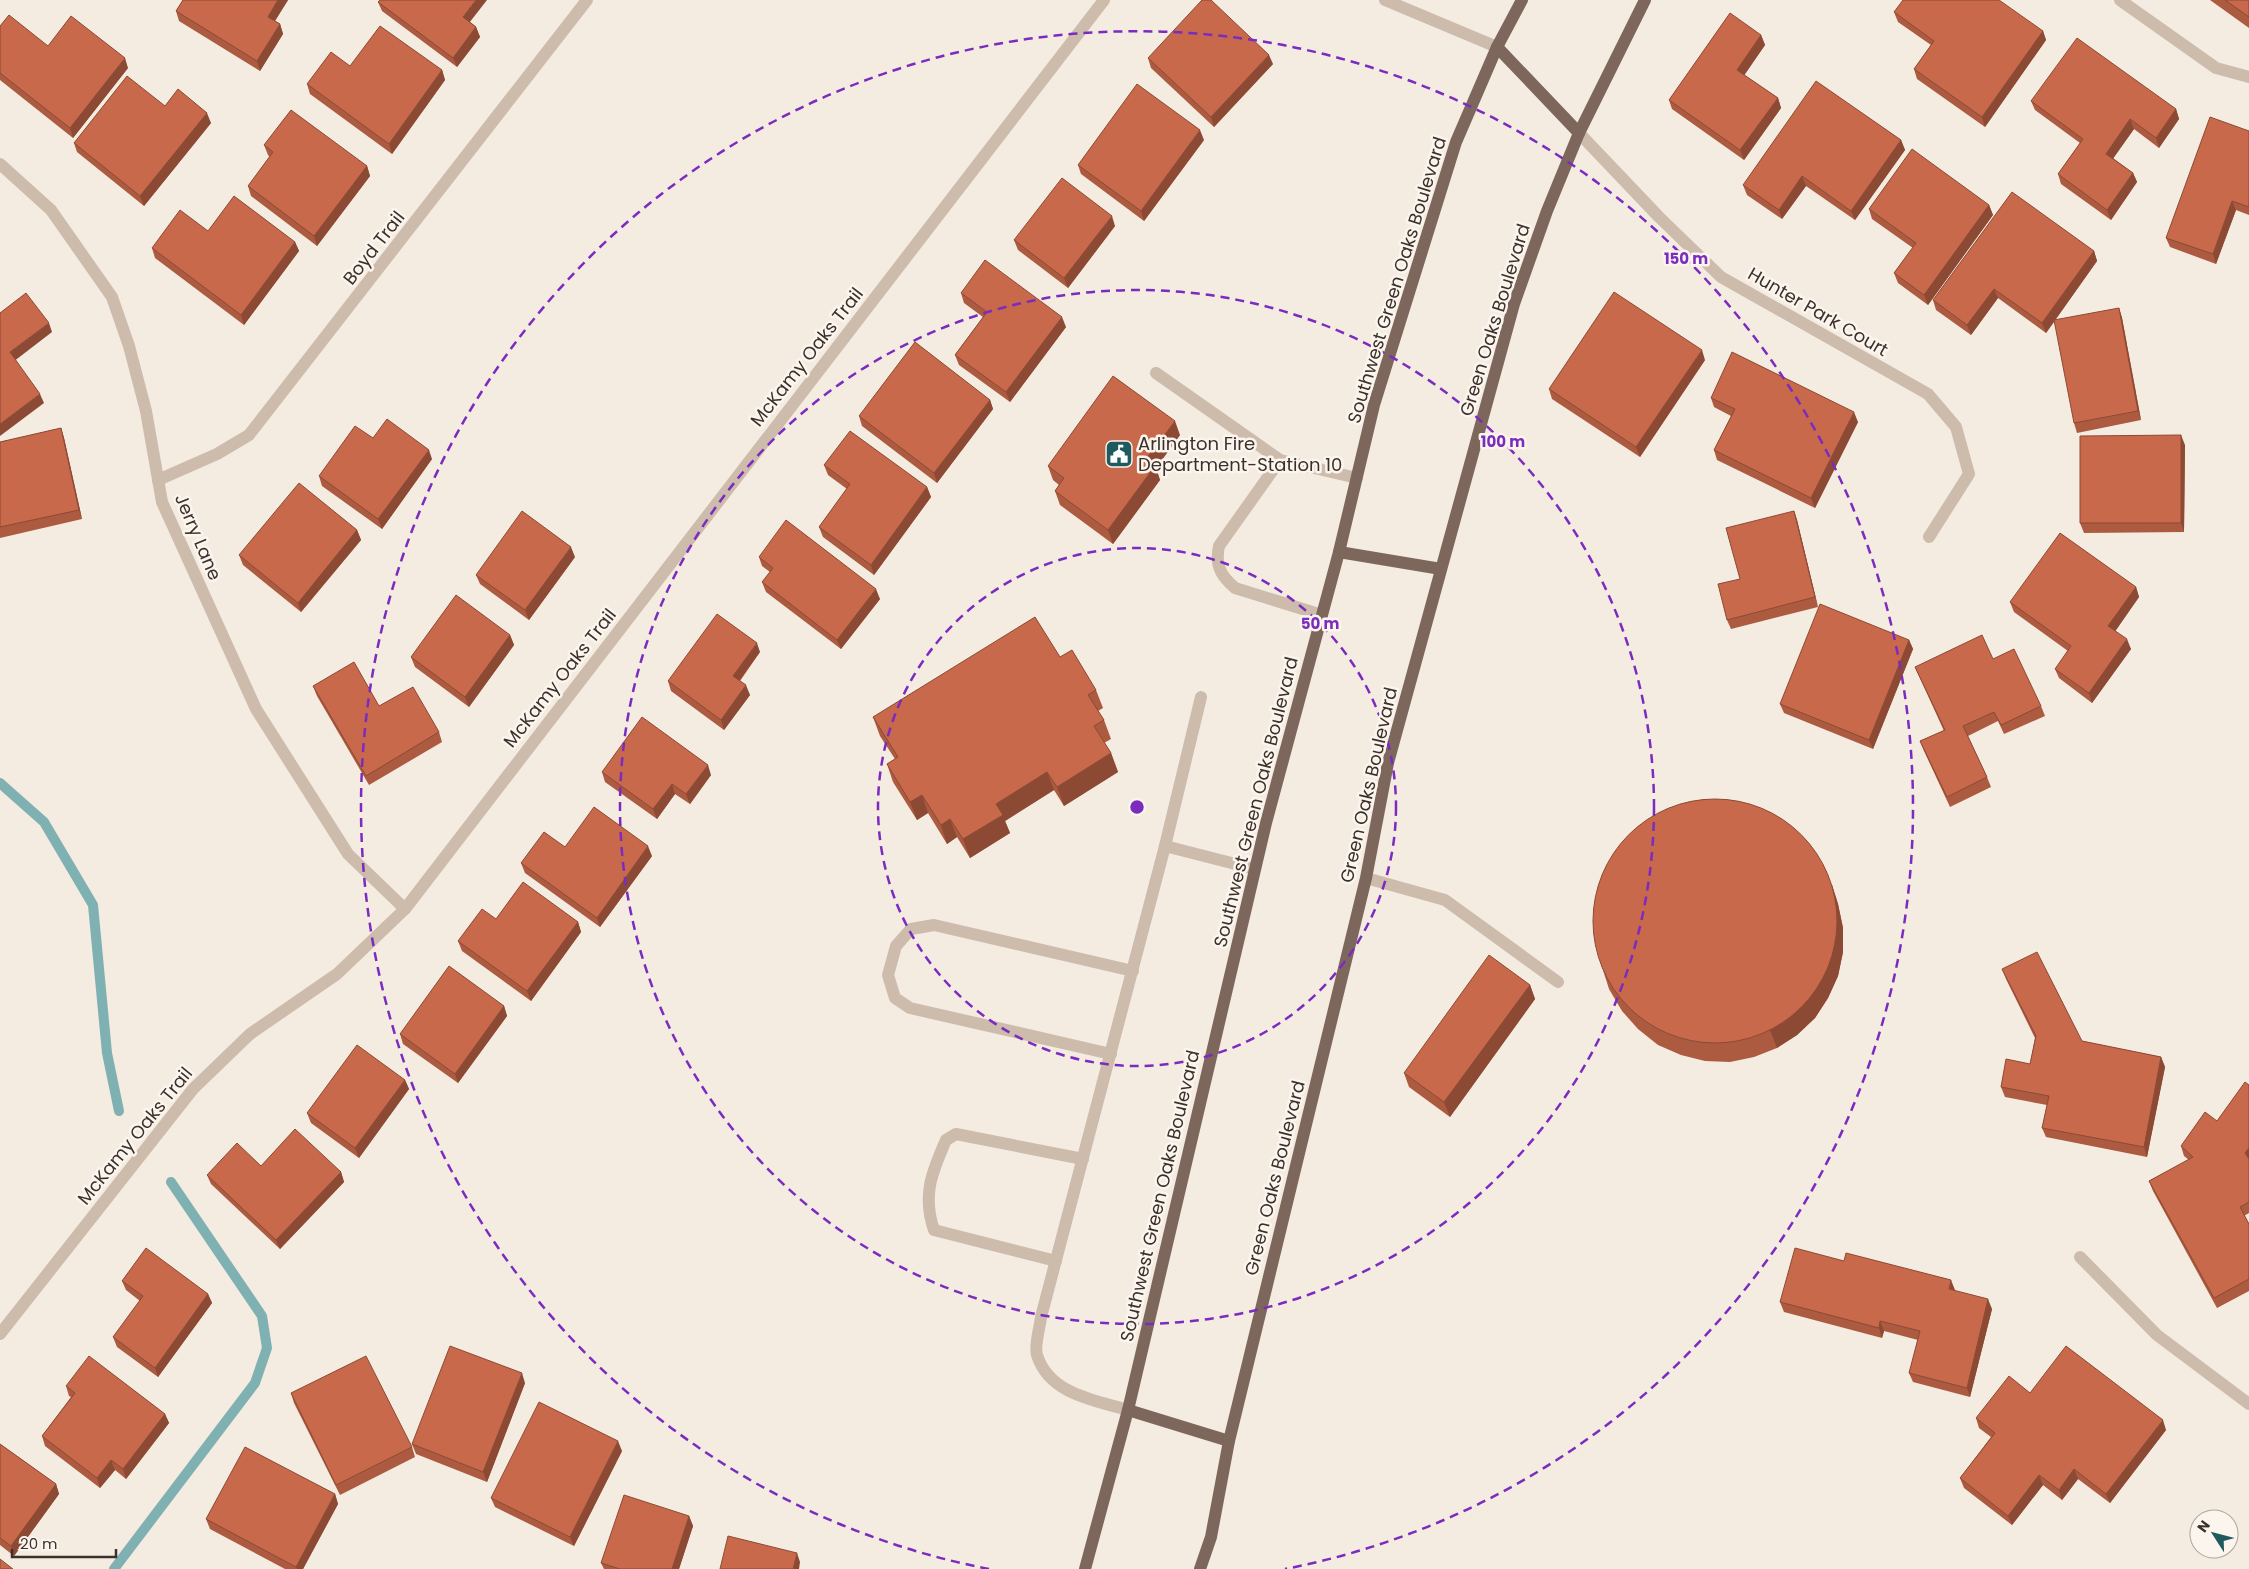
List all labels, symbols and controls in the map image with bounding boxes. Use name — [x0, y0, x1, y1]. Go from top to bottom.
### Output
street label: Southwest Green Oaks Boulevard — [1341, 134, 1452, 426]
street label: Boyd Trail — [337, 206, 410, 290]
street label: Green Oaks Boulevard — [1453, 221, 1536, 419]
text: 150 m — [1664, 248, 1708, 269]
street label: Hunter Park Court — [1743, 261, 1893, 362]
street label: McKamy Oaks Trail — [744, 282, 869, 431]
place label: Arlington Fire Department-Station 10 — [1138, 431, 1342, 477]
text: 100 m — [1481, 431, 1525, 452]
public building icon: Arlington Fire Department-Station 10 — [1104, 439, 1134, 469]
street label: Jerry Lane — [169, 490, 228, 584]
street label: McKamy Oaks Trail — [497, 603, 622, 752]
text: 50 m — [1301, 613, 1339, 634]
street label: Southwest Green Oaks Boulevard — [1207, 654, 1304, 950]
street label: Green Oaks Boulevard — [1334, 685, 1403, 885]
centre of rings — [1128, 798, 1146, 816]
street label: Southwest Green Oaks Boulevard — [1114, 1048, 1205, 1344]
street label: McKamy Oaks Trail — [71, 1062, 198, 1210]
street label: Green Oaks Boulevard — [1238, 1078, 1311, 1278]
north arrow — [2189, 1509, 2239, 1559]
text: N — [2192, 1516, 2215, 1536]
scale bar — [12, 1526, 116, 1558]
text: 20 m — [20, 1533, 58, 1554]

